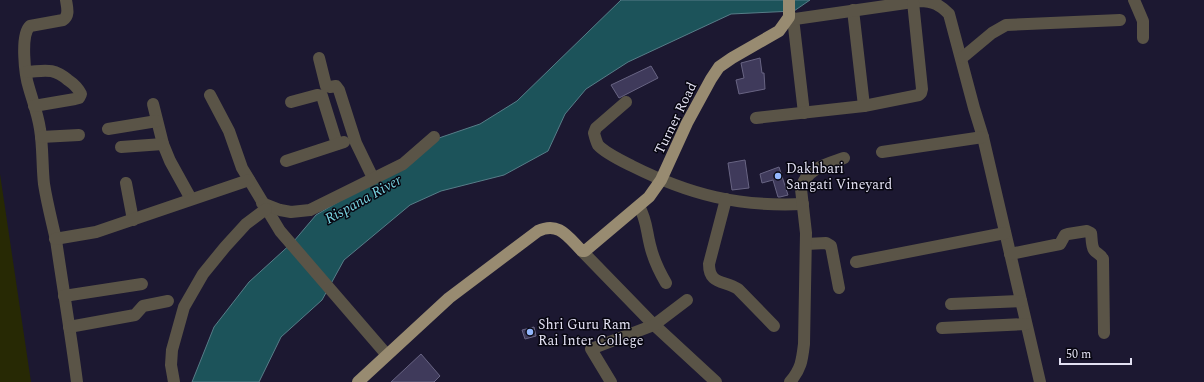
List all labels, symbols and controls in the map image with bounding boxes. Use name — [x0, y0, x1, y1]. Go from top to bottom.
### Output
street label: Turner Road — [649, 78, 702, 158]
place label: Dakhbari Sangati Vineyard — [786, 158, 893, 195]
water label: Rispana River — [321, 168, 407, 230]
marker: Dakhbari Sangati Vineyard — [773, 171, 783, 181]
place label: Shri Guru Ram Rai Inter College — [538, 314, 644, 351]
marker: Shri Guru Ram Rai Inter College — [525, 327, 535, 337]
scale bar — [1060, 340, 1131, 366]
text: 50 m — [1066, 345, 1091, 364]

